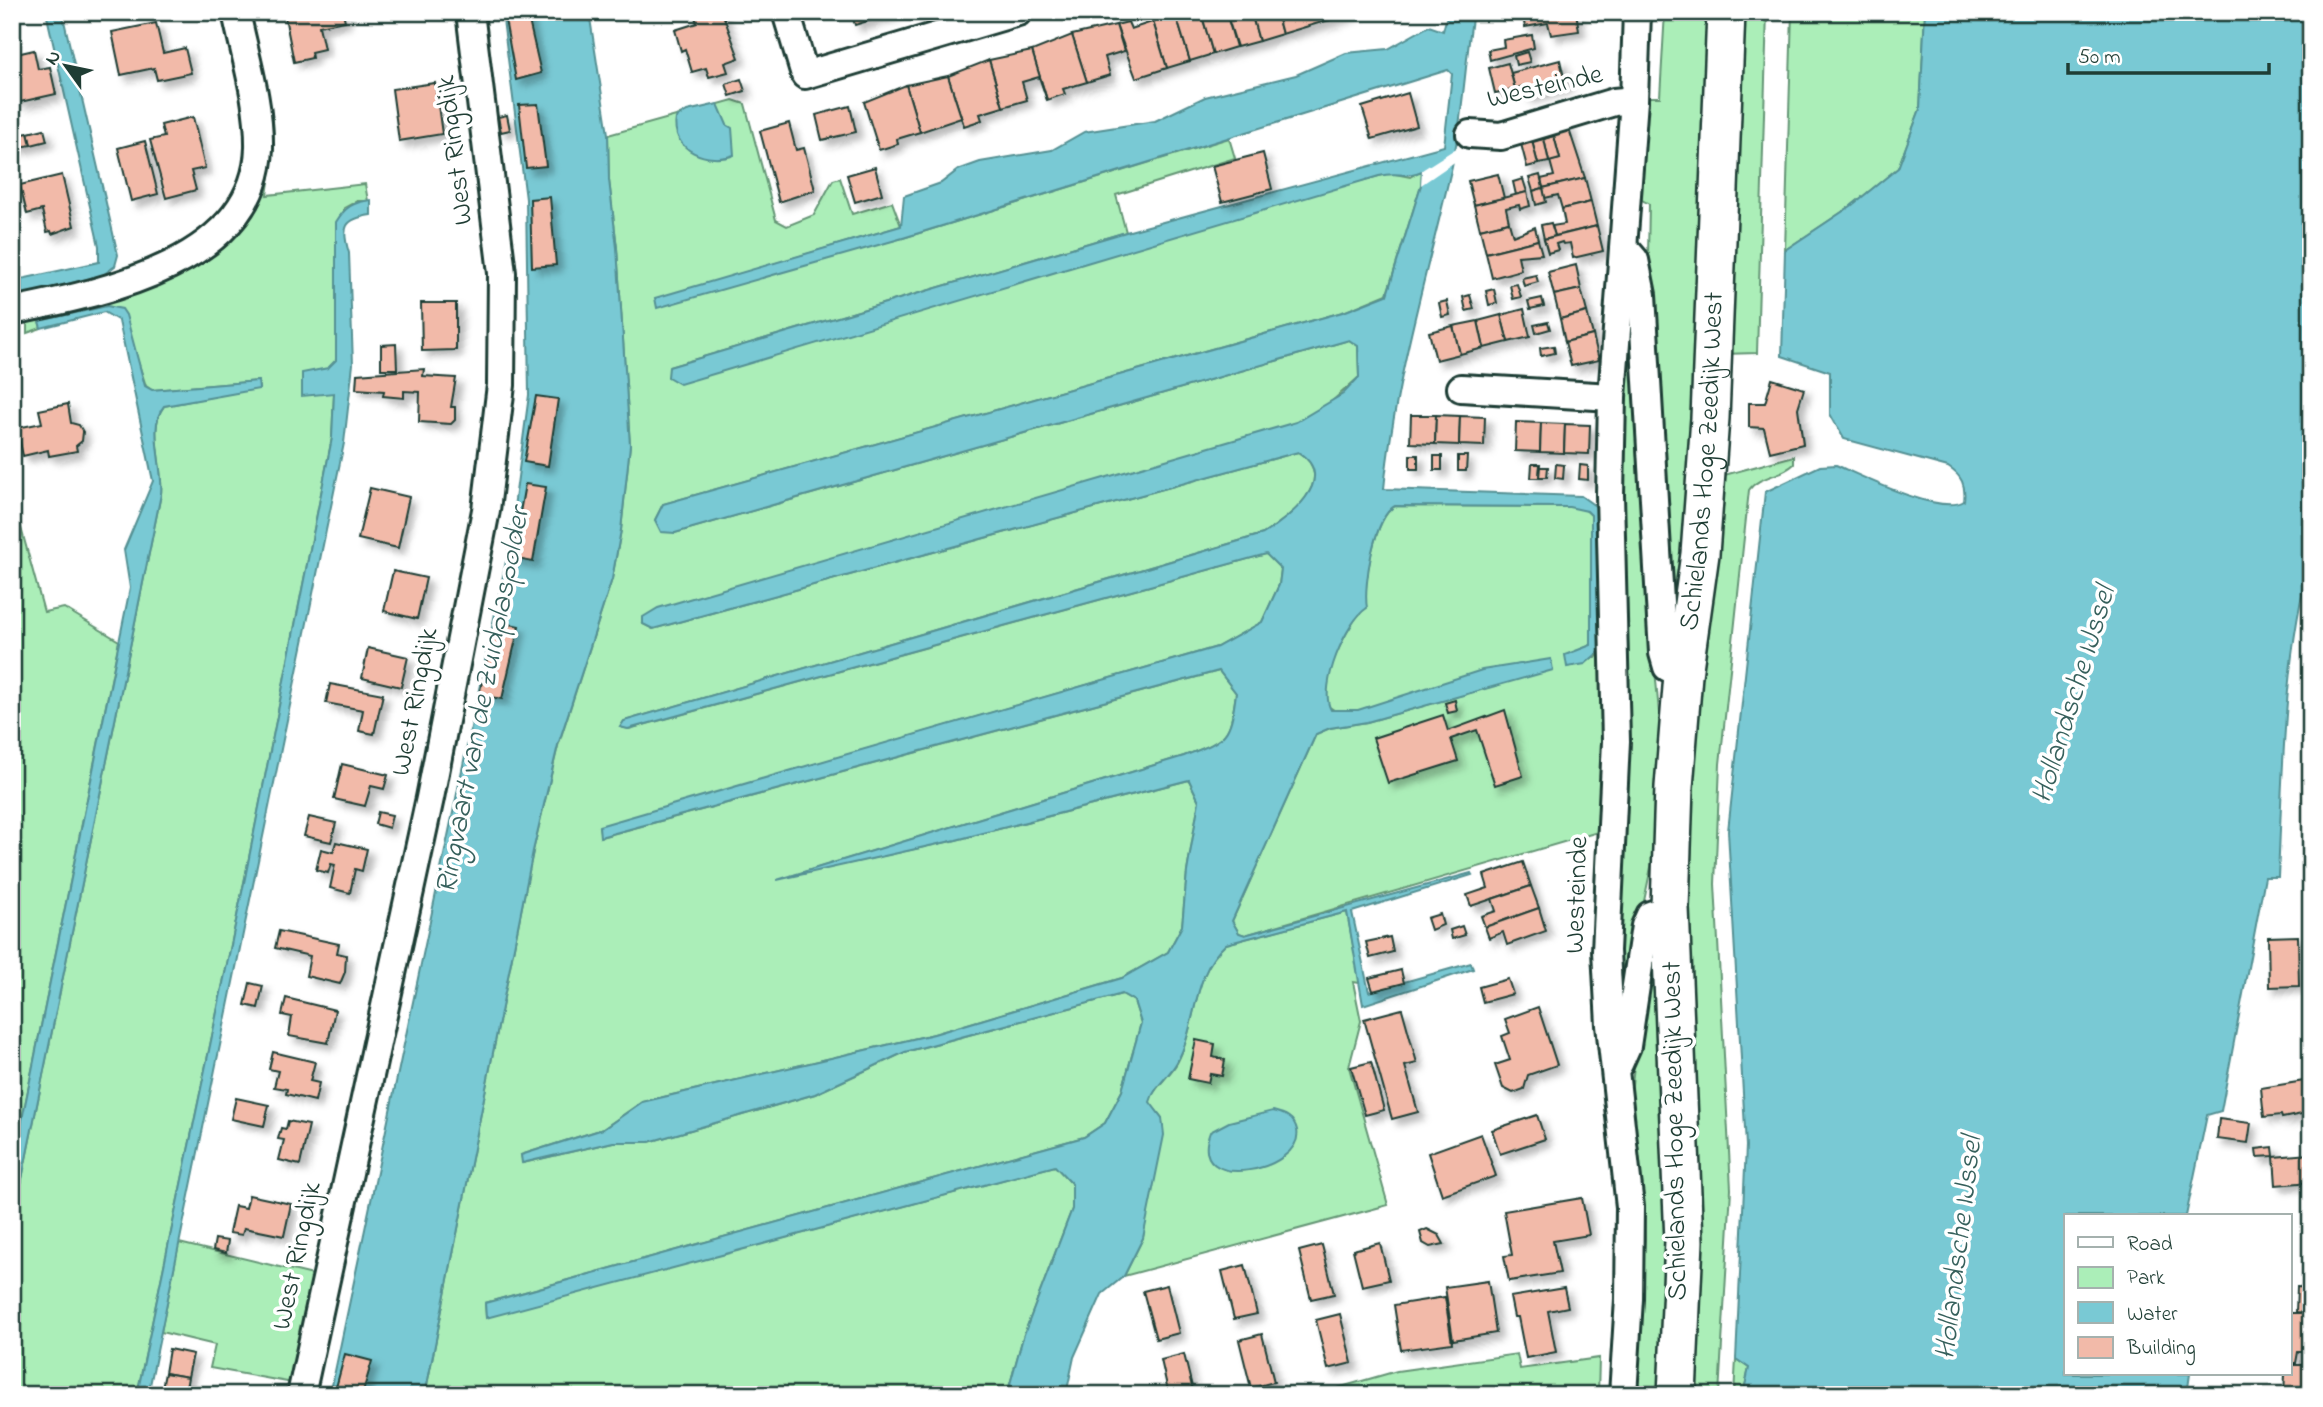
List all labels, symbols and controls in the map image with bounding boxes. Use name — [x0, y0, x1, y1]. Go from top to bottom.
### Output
north arrow — [32, 32, 102, 102]
scale bar — [2068, 32, 2269, 76]
text: 50 m — [2078, 43, 2121, 73]
text: N — [39, 45, 69, 71]
street label: Westeinde — [1483, 55, 1607, 121]
street label: West Ringdijk — [426, 72, 486, 227]
street label: Schielands Hoge Zeedijk West — [1669, 291, 1735, 633]
water label: Ringvaart van de Zuidplaspolder — [425, 500, 544, 898]
water label: Hollandsche IJssel — [2021, 577, 2130, 809]
street label: West Ringdijk — [382, 624, 451, 780]
street label: Westeinde — [1555, 835, 1601, 954]
street label: Schielands Hoge Zeedijk West — [1653, 961, 1699, 1301]
water label: Hollandsche IJssel — [1924, 1130, 1996, 1362]
street label: West Ringdijk — [262, 1177, 334, 1334]
legend — [2064, 1214, 2292, 1376]
text: Road — [2127, 1230, 2173, 1260]
text: Park — [2127, 1264, 2166, 1294]
text: Water — [2127, 1300, 2178, 1330]
text: Building — [2126, 1334, 2196, 1366]

